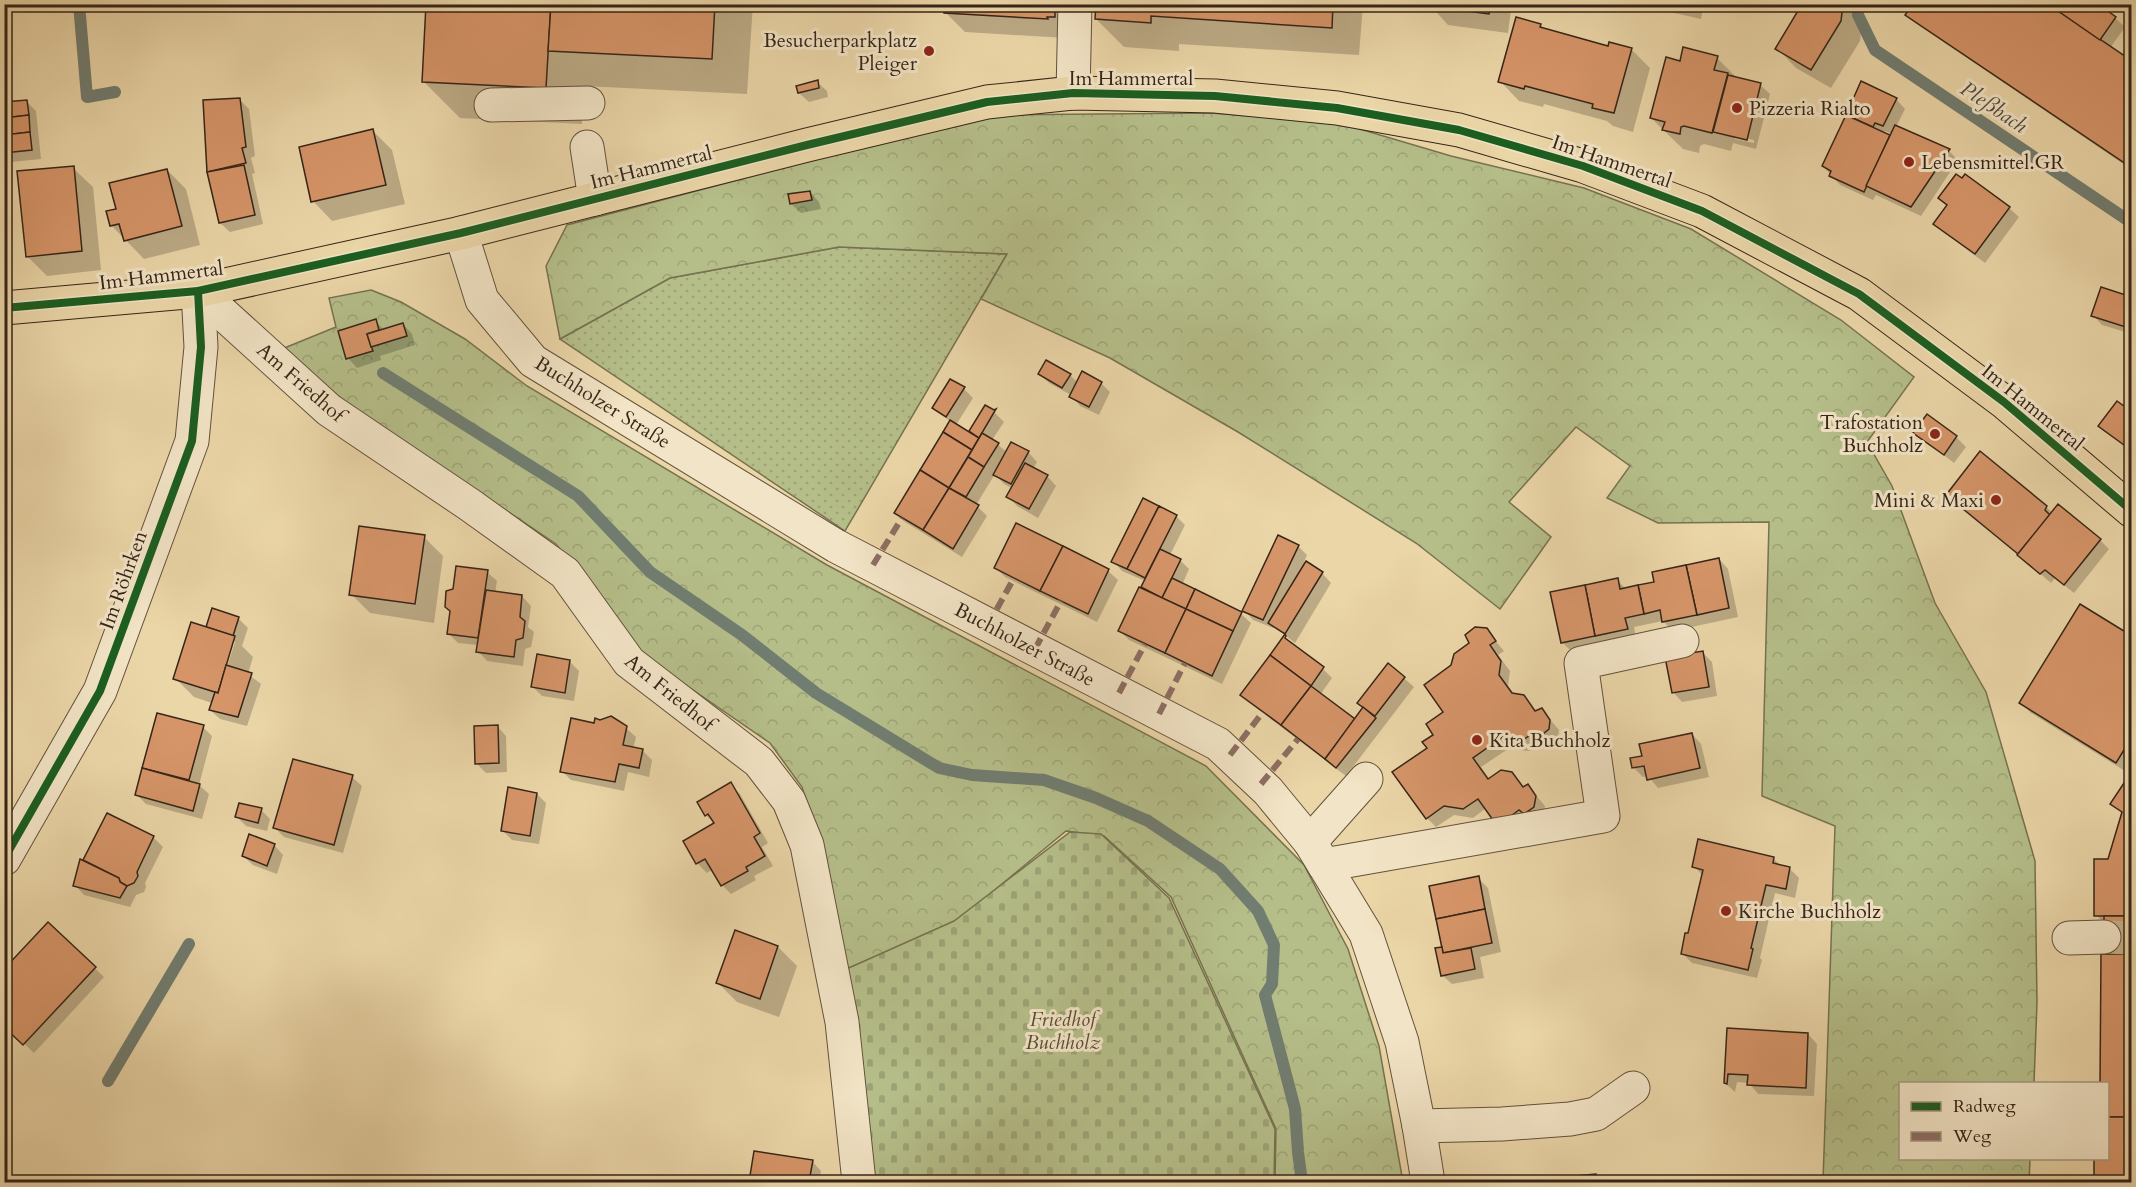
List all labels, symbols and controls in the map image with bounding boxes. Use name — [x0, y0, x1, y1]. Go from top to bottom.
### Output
place label: Besucherparkplatz Pleiger — [763, 27, 918, 77]
marker: Besucherparkplatz Pleiger — [922, 44, 936, 58]
street label: Im Hammertal — [1069, 65, 1193, 92]
water label: Pleßbach — [1955, 74, 2033, 140]
place label: Pizzeria Rialto — [1749, 95, 1871, 122]
marker: Pizzeria Rialto — [1730, 101, 1744, 115]
street label: Im Hammertal — [1548, 128, 1675, 195]
street label: Im Hammertal — [587, 139, 715, 196]
place label: Lebensmittel.GR — [1921, 149, 2064, 176]
marker: Lebensmittel.GR — [1902, 155, 1916, 169]
street label: Im Hammertal — [98, 254, 225, 296]
street label: Am Friedhof — [251, 337, 353, 430]
street label: Buchholzer Straße — [530, 350, 676, 455]
street label: Im Hammertal — [1976, 358, 2090, 457]
place label: Trafostation Buchholz — [1820, 409, 1924, 459]
marker: Trafostation Buchholz — [1928, 427, 1942, 441]
place label: Mini & Maxi — [1874, 487, 1984, 514]
marker: Mini & Maxi — [1989, 493, 2003, 507]
street label: Im Röhrken — [93, 526, 154, 633]
street label: Buchholzer Straße — [950, 596, 1100, 693]
street label: Am Friedhof — [619, 648, 723, 739]
place label: Kita Buchholz — [1489, 727, 1610, 754]
marker: Kita Buchholz — [1470, 733, 1484, 747]
place label: Kirche Buchholz — [1738, 898, 1881, 925]
marker: Kirche Buchholz — [1719, 904, 1733, 918]
park label: Friedhof Buchholz — [1026, 1006, 1101, 1056]
legend — [1899, 1082, 2109, 1160]
text: Radweg — [1953, 1094, 2016, 1119]
text: Weg — [1952, 1124, 1992, 1149]

